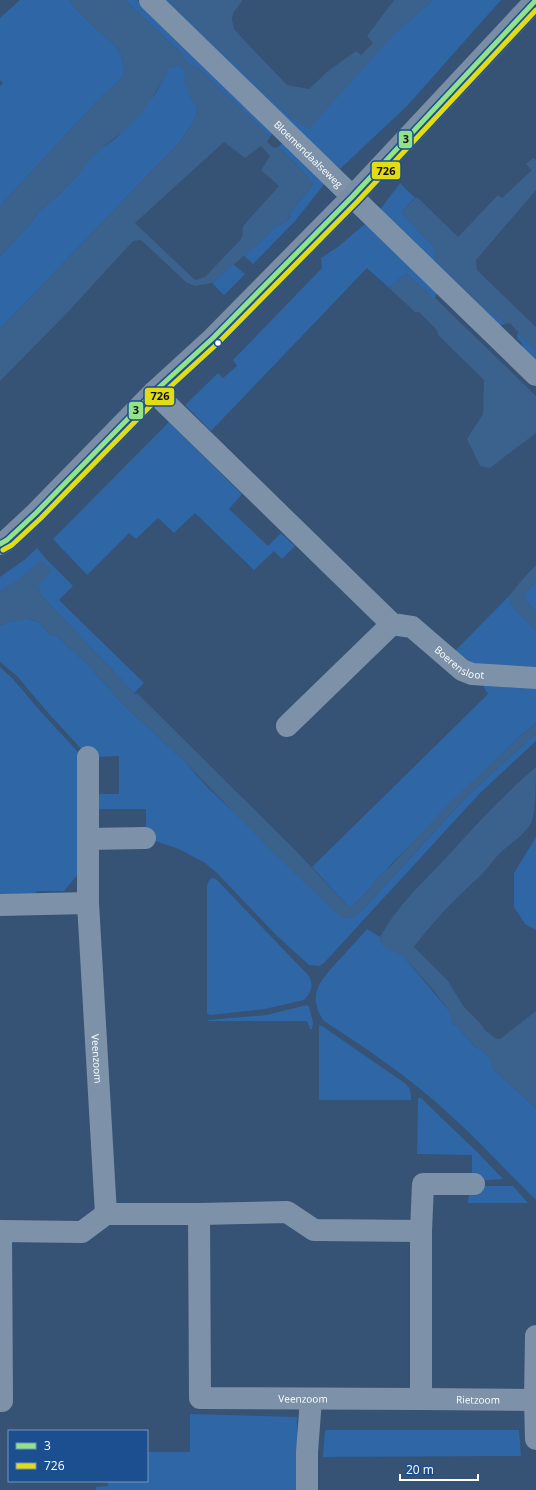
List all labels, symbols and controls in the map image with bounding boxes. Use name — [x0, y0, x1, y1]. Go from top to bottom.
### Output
street label: Bloemendaalseweg — [271, 117, 346, 191]
line badge: 3 — [398, 130, 413, 149]
text: 3 — [403, 131, 409, 146]
line badge: 726 — [371, 161, 401, 180]
text: 726 — [377, 163, 395, 178]
unlabelled marker — [213, 338, 223, 348]
line badge: 726 — [144, 387, 175, 406]
text: 726 — [151, 388, 169, 403]
line badge: 3 — [128, 401, 144, 420]
text: 3 — [133, 402, 139, 417]
street label: Boerensloot — [432, 643, 485, 682]
street label: Veenzoom — [89, 1034, 105, 1084]
street label: Veenzoom — [278, 1391, 328, 1406]
street label: Rietzoom — [456, 1392, 500, 1407]
legend — [8, 1430, 148, 1482]
text: 3 — [44, 1437, 51, 1454]
scale bar — [400, 1456, 478, 1482]
text: 726 — [44, 1457, 65, 1474]
text: 20 m — [406, 1461, 434, 1478]

